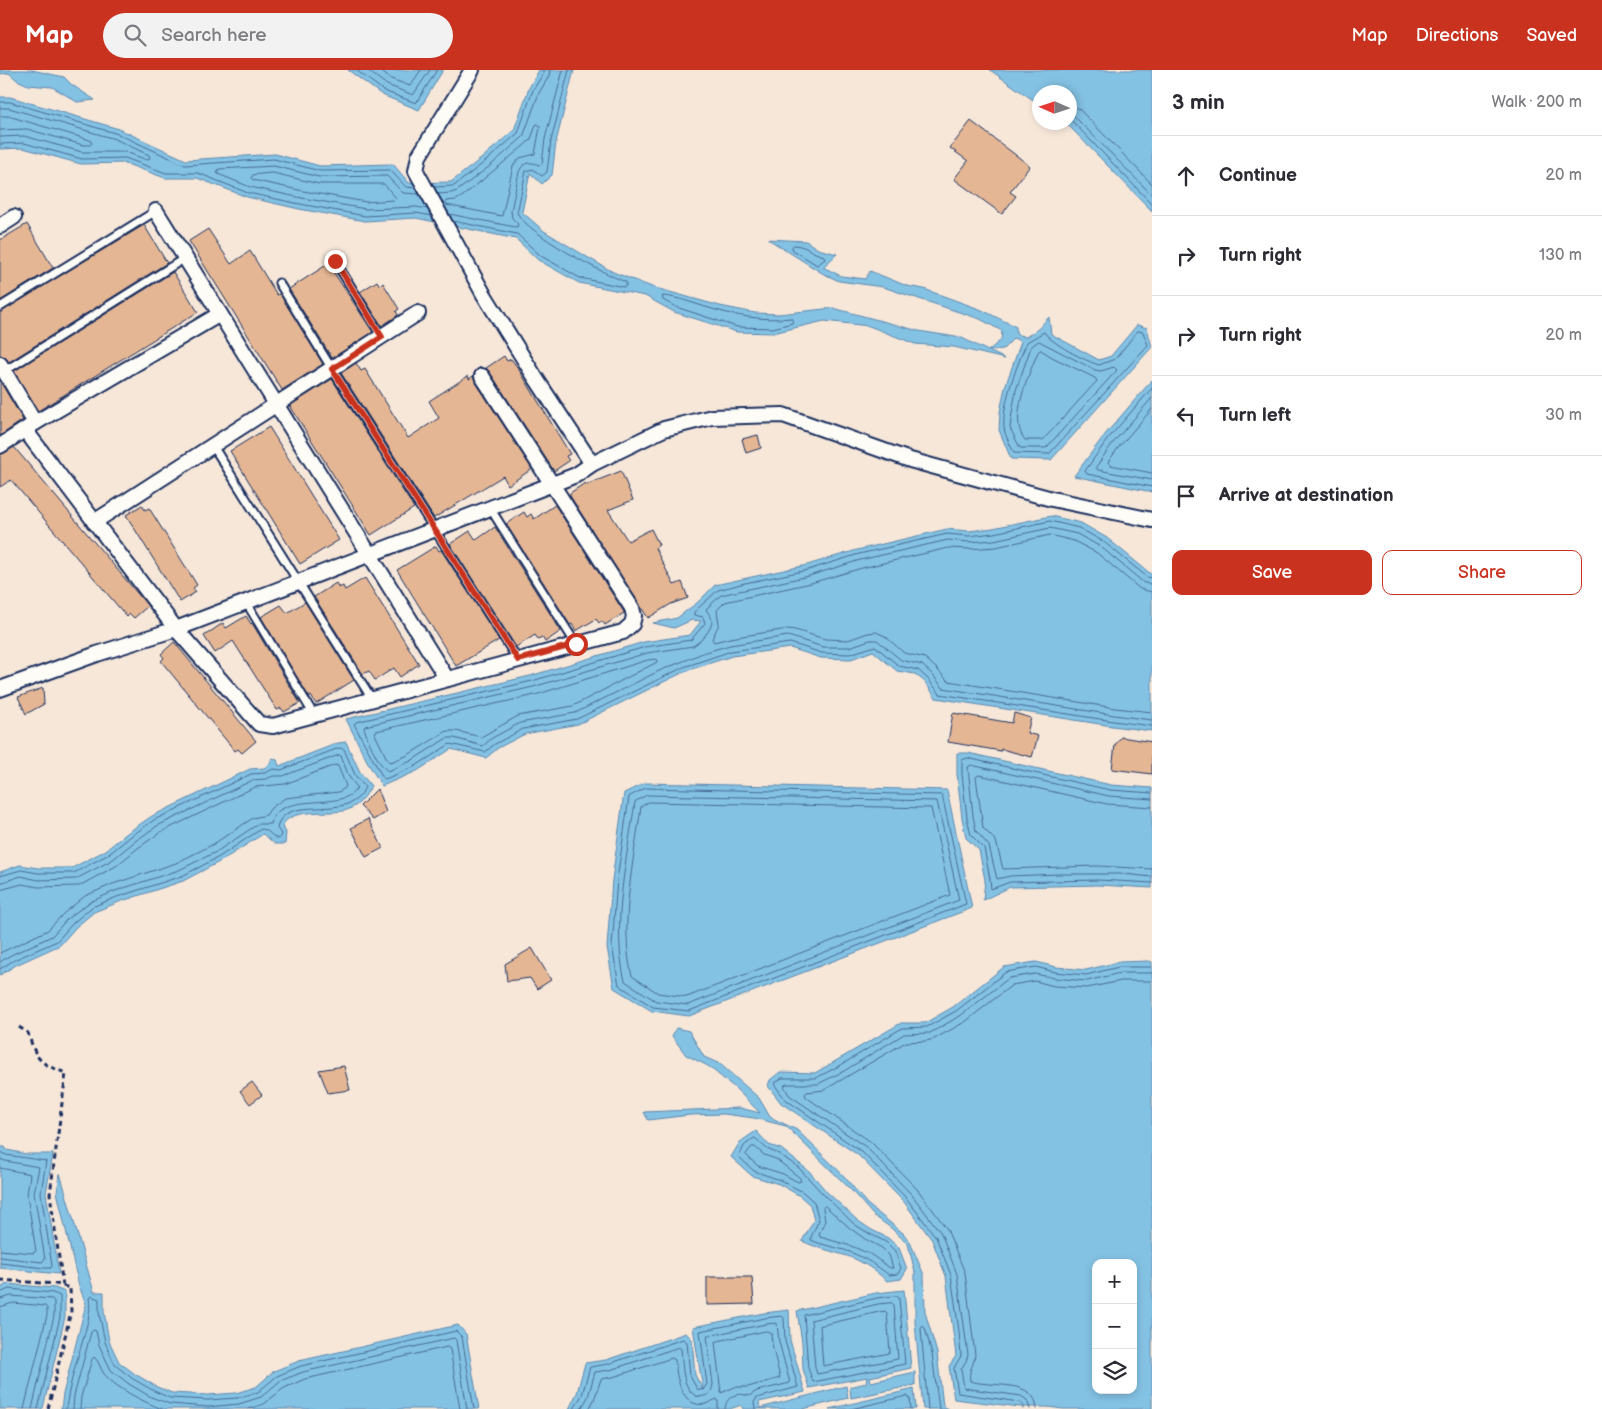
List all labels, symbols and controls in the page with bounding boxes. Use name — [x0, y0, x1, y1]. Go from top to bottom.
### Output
search box — [103, 13, 453, 58]
text: Map — [25, 21, 73, 50]
icon: search — [121, 21, 149, 49]
text: Search here — [161, 24, 267, 47]
text: Map — [1352, 25, 1388, 46]
text: Directions — [1416, 25, 1498, 46]
text: Saved — [1526, 25, 1577, 46]
north arrow — [1032, 85, 1077, 130]
text: 3 min — [1172, 90, 1225, 115]
text: Walk · 200 m — [1492, 93, 1582, 112]
icon: ahead — [1172, 162, 1200, 190]
text: Continue — [1219, 164, 1297, 187]
text: 20 m — [1546, 166, 1582, 185]
icon: right — [1172, 242, 1200, 270]
text: Turn right — [1219, 244, 1302, 267]
text: 130 m — [1539, 246, 1582, 265]
route end — [324, 250, 347, 273]
icon: right — [1172, 322, 1200, 350]
text: Turn right — [1219, 324, 1302, 347]
text: 20 m — [1546, 326, 1582, 345]
icon: left — [1172, 402, 1200, 430]
text: Turn left — [1219, 404, 1291, 427]
text: 30 m — [1545, 406, 1582, 425]
icon: arrive — [1172, 482, 1200, 510]
text: Arrive at destination — [1219, 484, 1394, 507]
button: Save — [1172, 550, 1372, 595]
button: Share — [1382, 550, 1582, 595]
route start — [565, 633, 588, 656]
map controls — [1092, 1259, 1137, 1394]
button: + — [1092, 1259, 1137, 1304]
button: − — [1092, 1304, 1137, 1349]
button: layers — [1092, 1349, 1137, 1394]

